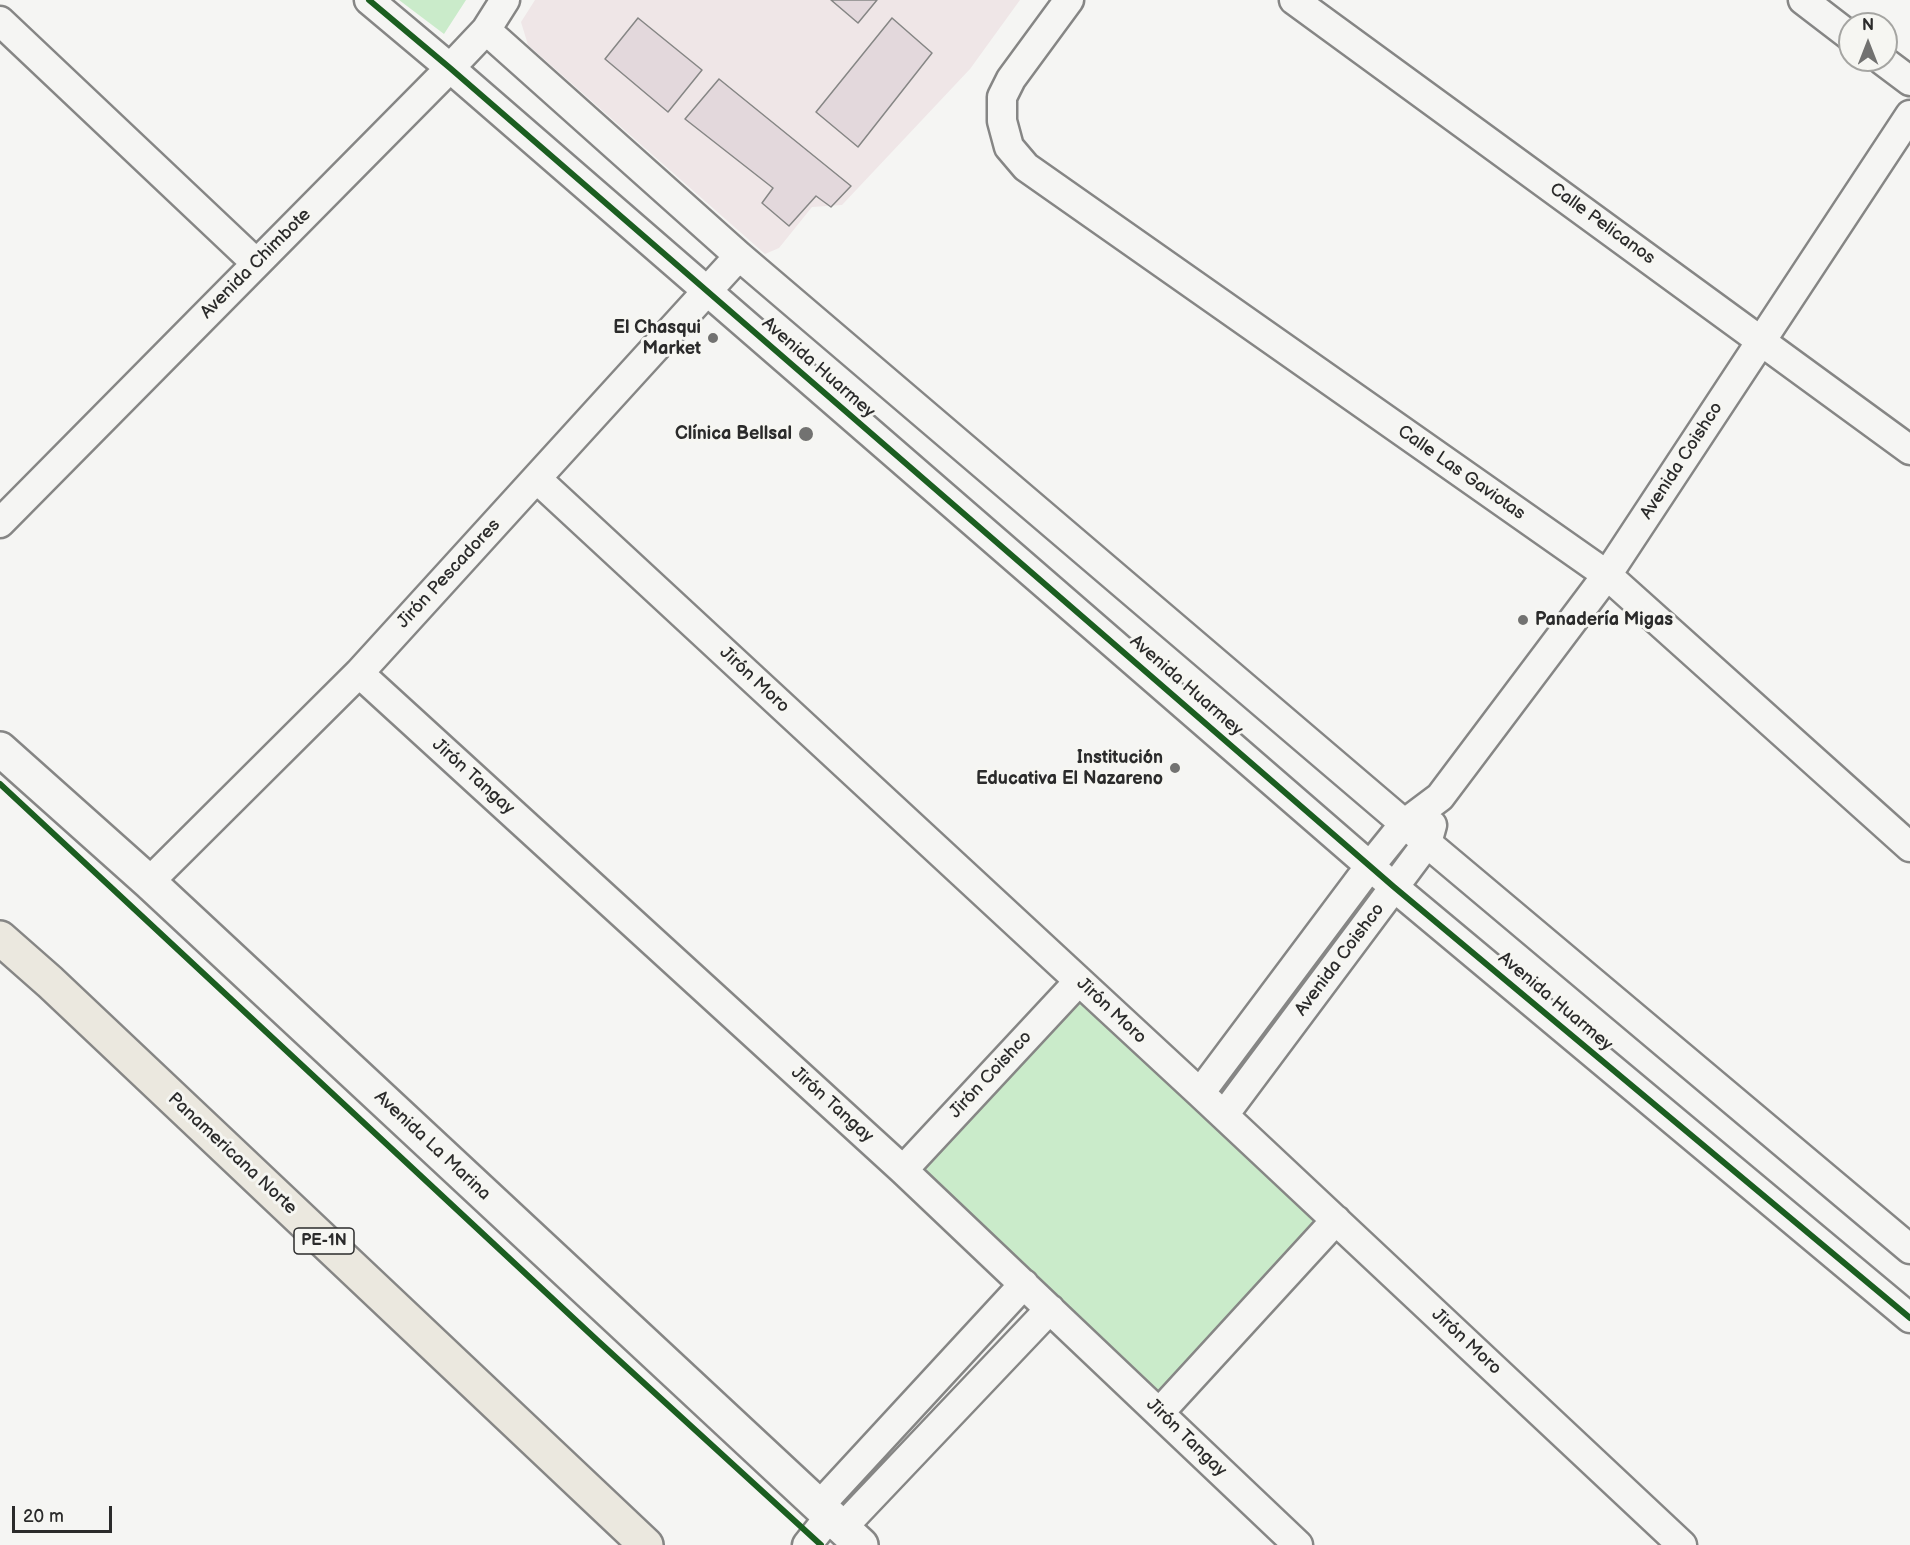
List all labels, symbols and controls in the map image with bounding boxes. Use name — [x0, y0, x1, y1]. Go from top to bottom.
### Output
north arrow — [1838, 12, 1898, 72]
text: N — [1862, 16, 1874, 35]
street label: Calle Pelicanos — [1545, 179, 1659, 269]
street label: Avenida Chimbote — [196, 204, 316, 324]
street label: Avenida Huarmey — [757, 313, 879, 423]
place label: El Chasqui Market — [613, 317, 701, 360]
marker: El Chasqui Market — [706, 331, 720, 345]
street label: Avenida Coishco — [1636, 398, 1728, 524]
street label: Calle Las Gaviotas — [1393, 421, 1529, 525]
place label: Clínica Bellsal — [675, 423, 792, 445]
marker: Clínica Bellsal — [797, 425, 815, 443]
street label: Jirón Pescadores — [393, 515, 505, 633]
place label: Panadería Migas — [1535, 609, 1673, 631]
marker: Panadería Migas — [1516, 613, 1530, 627]
street label: Avenida Huarmey — [1125, 631, 1247, 741]
street label: Jirón Moro — [715, 642, 793, 718]
street label: Jirón Tangay — [427, 734, 519, 820]
place label: Institución Educativa El Nazareno — [976, 747, 1163, 789]
marker: Institución Educativa El Nazareno — [1168, 761, 1182, 775]
street label: Avenida Coishco — [1291, 899, 1389, 1021]
street label: Avenida Huarmey — [1493, 948, 1617, 1056]
street label: Jirón Moro — [1072, 973, 1150, 1049]
street label: Jirón Coishco — [945, 1027, 1037, 1123]
street label: Jirón Tangay — [786, 1062, 878, 1148]
street label: Avenida La Marina — [369, 1087, 495, 1205]
street label: Panamericana Norte — [163, 1089, 301, 1219]
road number: PE-1N — [294, 1228, 354, 1254]
street label: Jirón Moro — [1427, 1304, 1505, 1380]
street label: Jirón Tangay — [1141, 1394, 1231, 1482]
scale bar — [15, 1494, 116, 1532]
text: 20 m — [23, 1506, 64, 1527]

